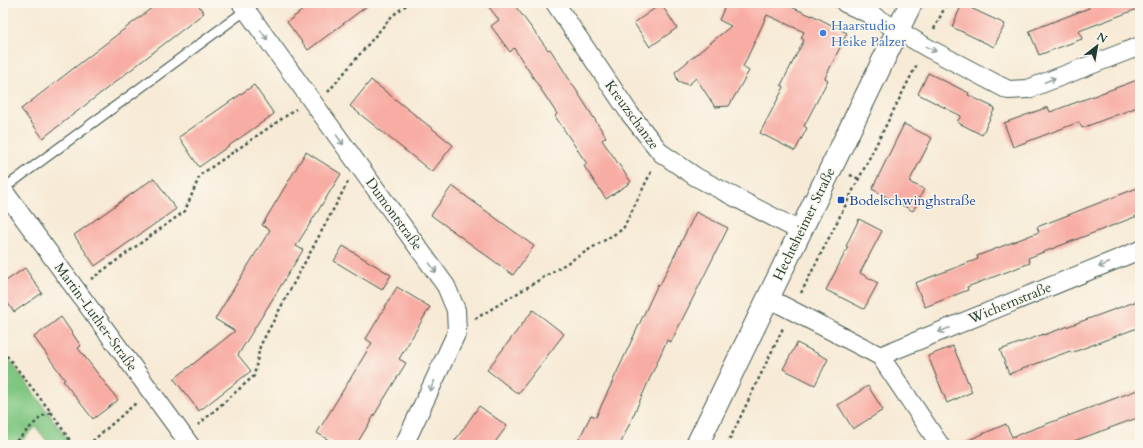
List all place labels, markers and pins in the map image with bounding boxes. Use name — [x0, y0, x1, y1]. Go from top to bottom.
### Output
place label: Haarstudio Heike Palzer — [831, 16, 907, 51]
marker: Haarstudio Heike Palzer — [818, 28, 828, 38]
place label: Bodelschwinghstraße — [849, 191, 976, 210]
marker: Bodelschwinghstraße — [836, 195, 846, 205]

